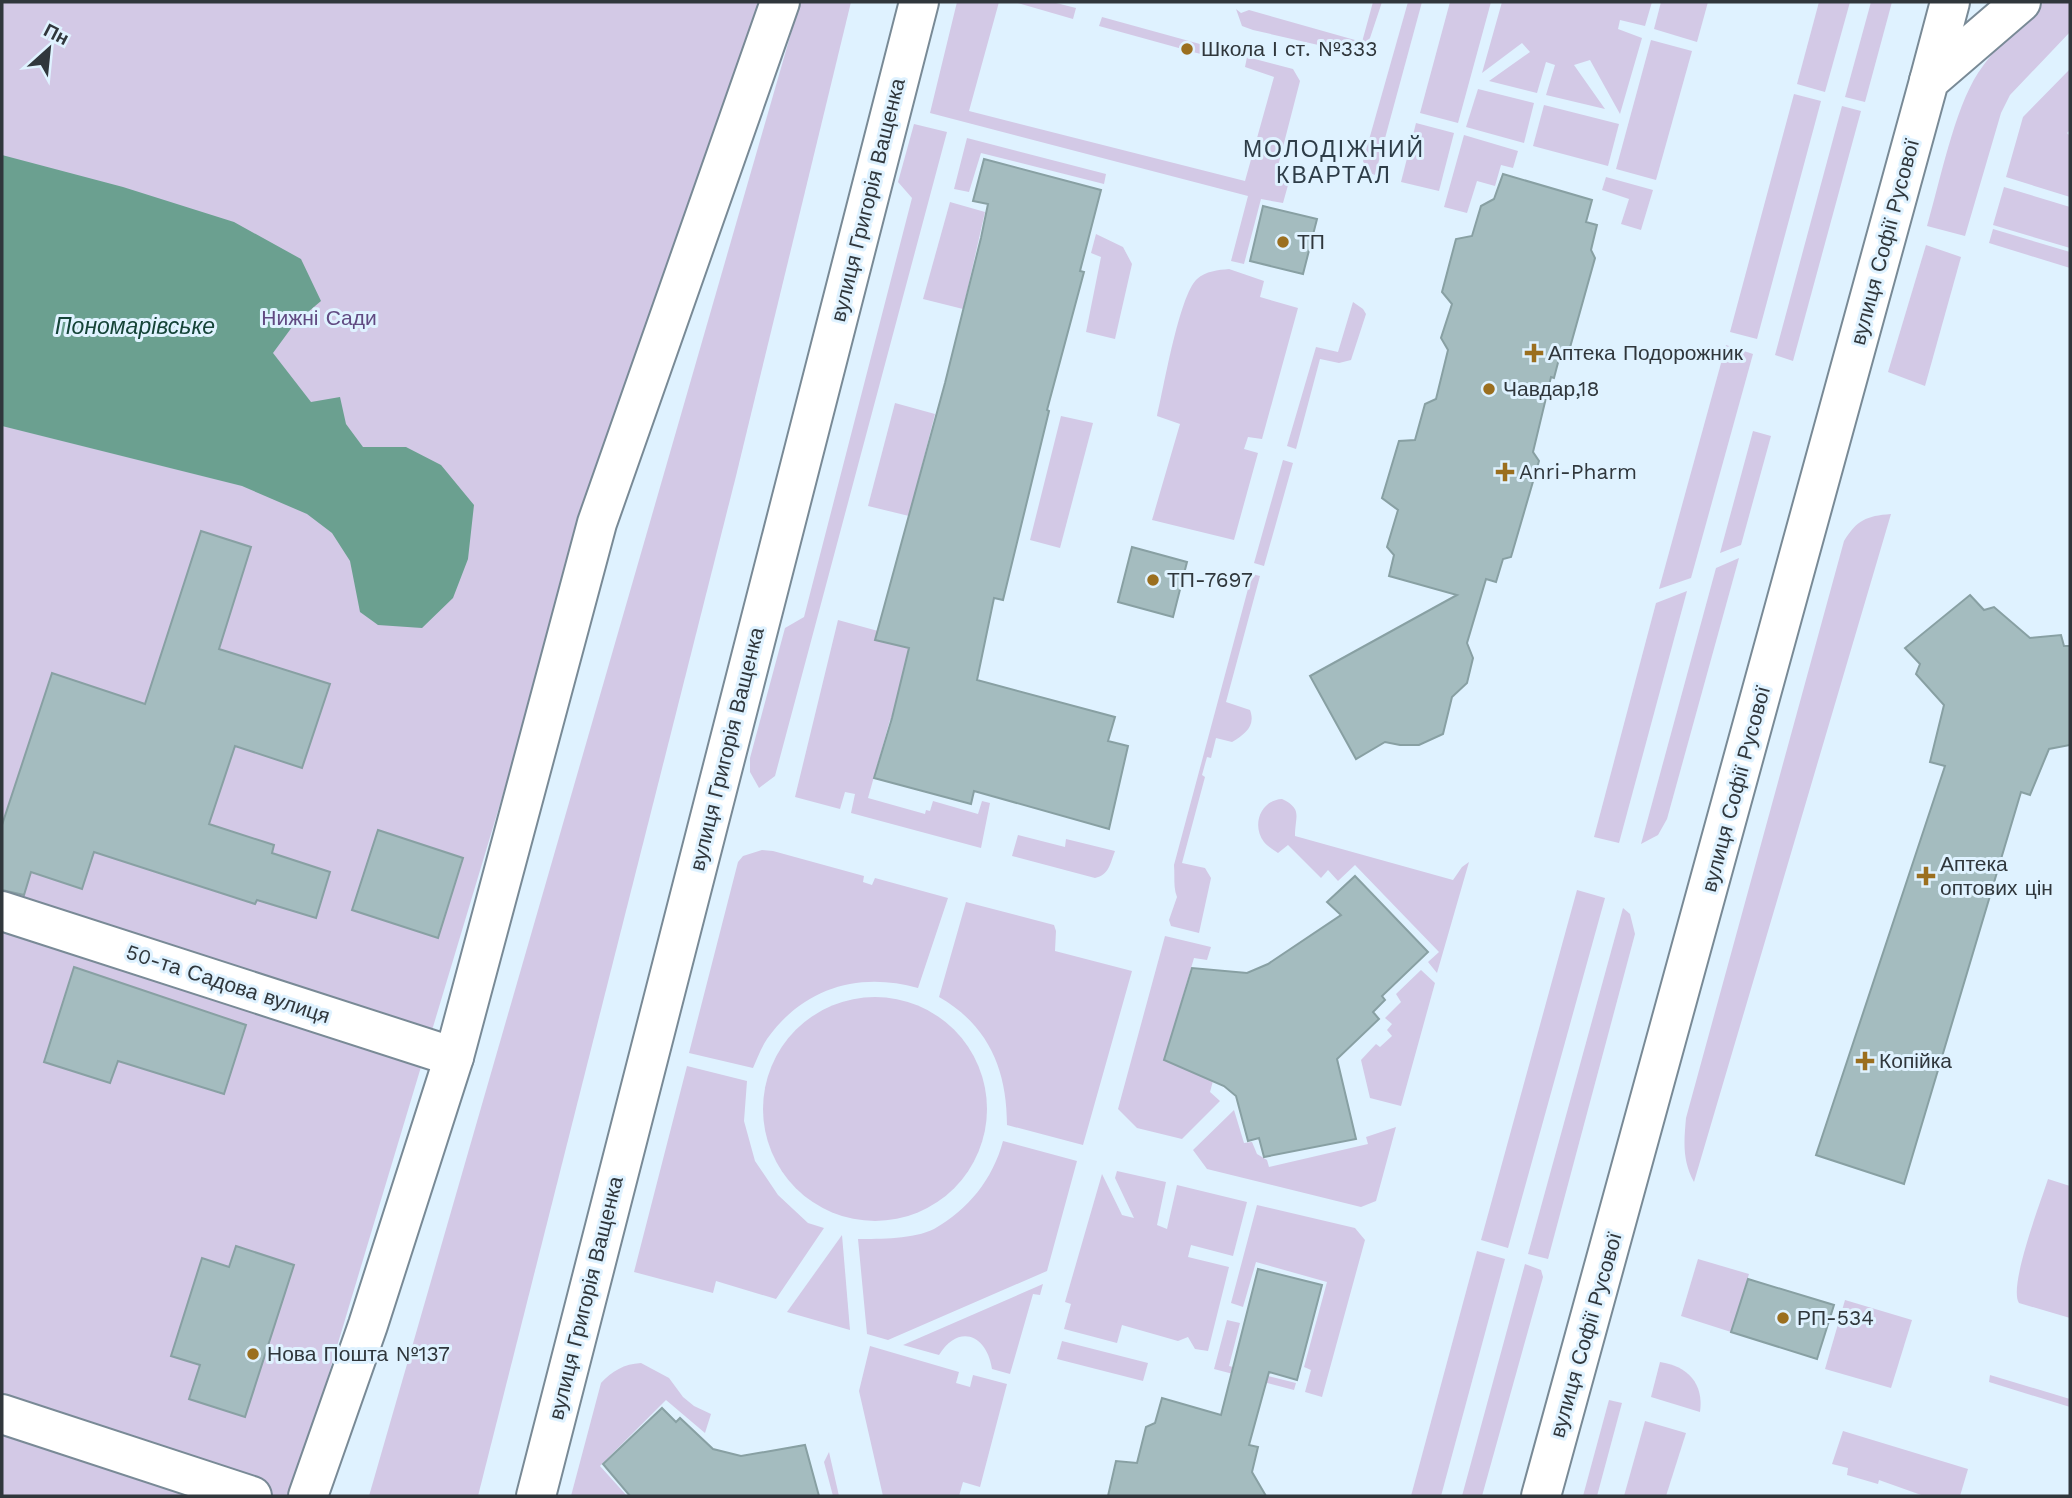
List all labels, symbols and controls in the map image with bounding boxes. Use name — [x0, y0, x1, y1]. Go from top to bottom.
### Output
north arrow — [14, 14, 84, 84]
text: Пн — [40, 18, 73, 50]
place label: Школа І ст. №333 — [1201, 36, 1378, 61]
marker: Школа І ст. №333 — [1179, 41, 1195, 57]
street label: вулиця Григорія Ващенка — [825, 75, 910, 324]
district label: МОЛОДІЖНИЙ КВАРТАЛ — [1243, 135, 1425, 189]
street label: вулиця Софії Русової — [1845, 136, 1924, 348]
place label: ТП — [1297, 229, 1325, 254]
marker: ТП — [1275, 234, 1291, 250]
park label: Нижні Сади — [261, 305, 377, 330]
water label: Пономарівське — [55, 313, 215, 340]
place label: Аптека Подорожник — [1548, 340, 1744, 365]
marker: Аптека Подорожник — [1526, 345, 1542, 361]
place label: Чавдар,18 — [1503, 376, 1599, 401]
marker: Чавдар,18 — [1481, 381, 1497, 397]
place label: Anri-Pharm — [1519, 459, 1637, 484]
marker: Anri-Pharm — [1497, 464, 1513, 480]
place label: ТП-7697 — [1167, 567, 1253, 592]
marker: ТП-7697 — [1145, 572, 1161, 588]
street label: вулиця Григорія Ващенка — [684, 624, 769, 873]
street label: вулиця Софії Русової — [1696, 683, 1775, 895]
place label: Аптека оптових цін — [1940, 851, 2053, 900]
marker: Аптека оптових цін — [1918, 868, 1934, 884]
street label: 50-та Садова вулиця — [123, 939, 333, 1028]
place label: Копійка — [1879, 1048, 1952, 1073]
marker: Копійка — [1857, 1053, 1873, 1069]
street label: вулиця Григорія Ващенка — [543, 1173, 628, 1422]
street label: вулиця Софії Русової — [1544, 1229, 1627, 1440]
place label: РП-534 — [1797, 1305, 1874, 1330]
marker: РП-534 — [1775, 1310, 1791, 1326]
place label: Нова Пошта №137 — [267, 1341, 450, 1366]
marker: Нова Пошта №137 — [245, 1346, 261, 1362]

